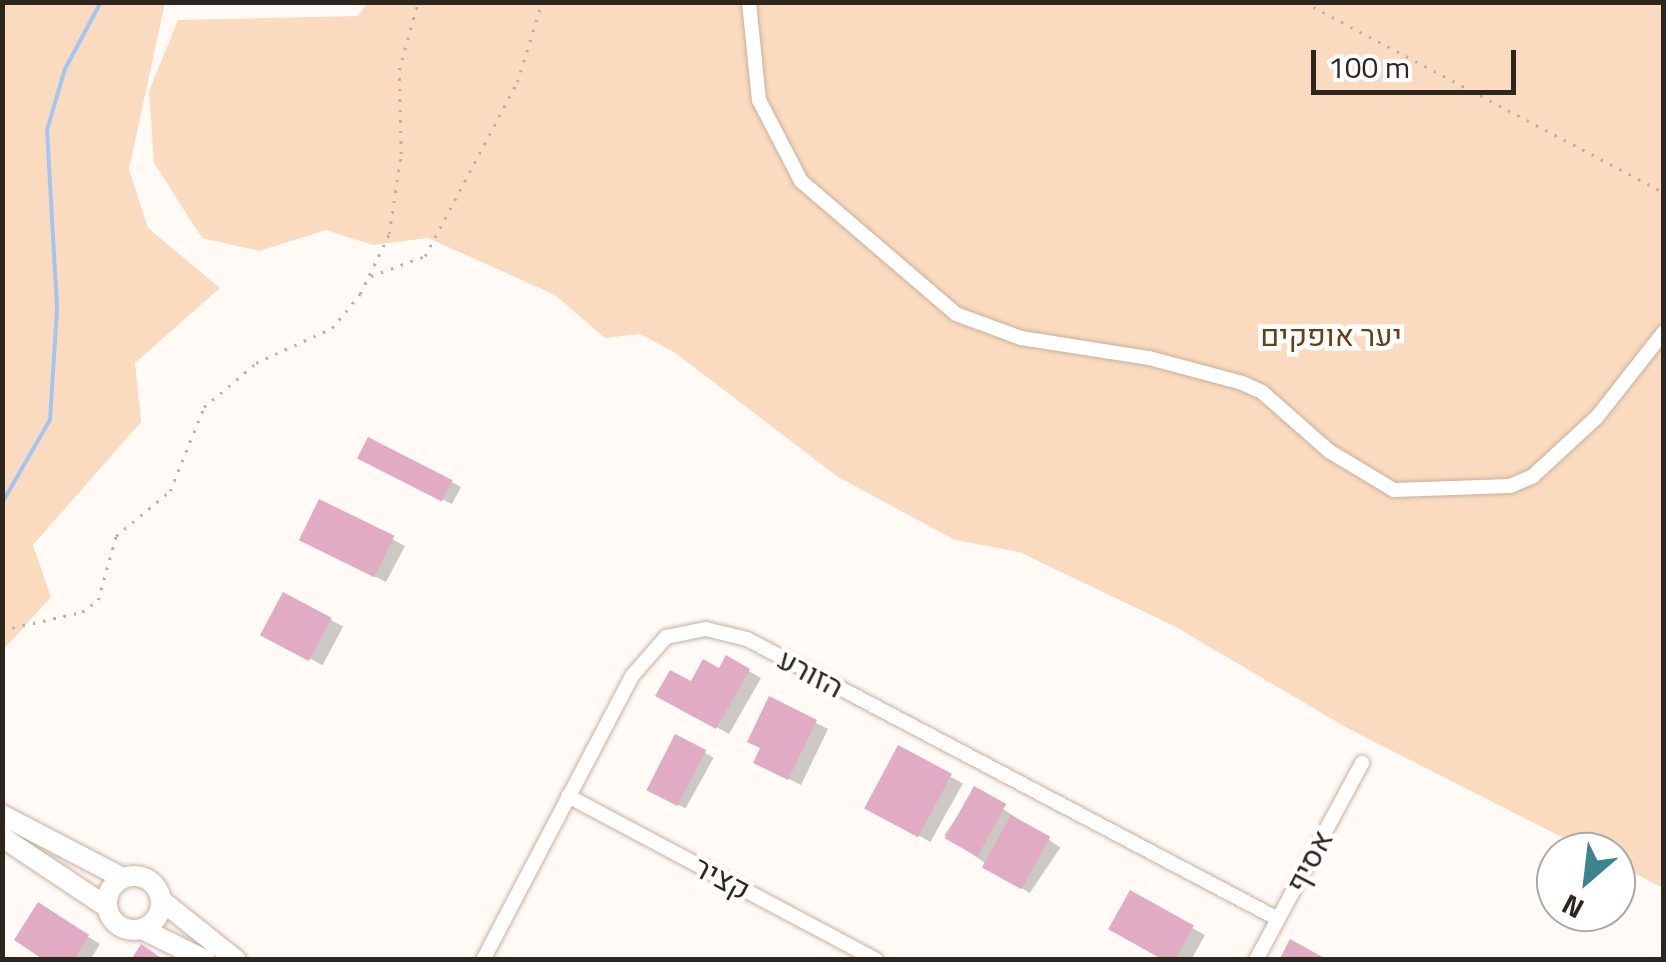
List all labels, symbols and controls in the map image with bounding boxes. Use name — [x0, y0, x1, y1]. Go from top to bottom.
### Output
scale bar — [1316, 30, 1521, 92]
text: 100 m — [1328, 44, 1410, 90]
park label: יער אופקים — [1260, 317, 1402, 353]
street label: הזורע — [772, 641, 850, 705]
street label: אסיף — [1278, 824, 1340, 898]
north arrow — [1536, 832, 1636, 932]
street label: קציר — [688, 848, 756, 908]
text: N — [1554, 884, 1591, 931]

